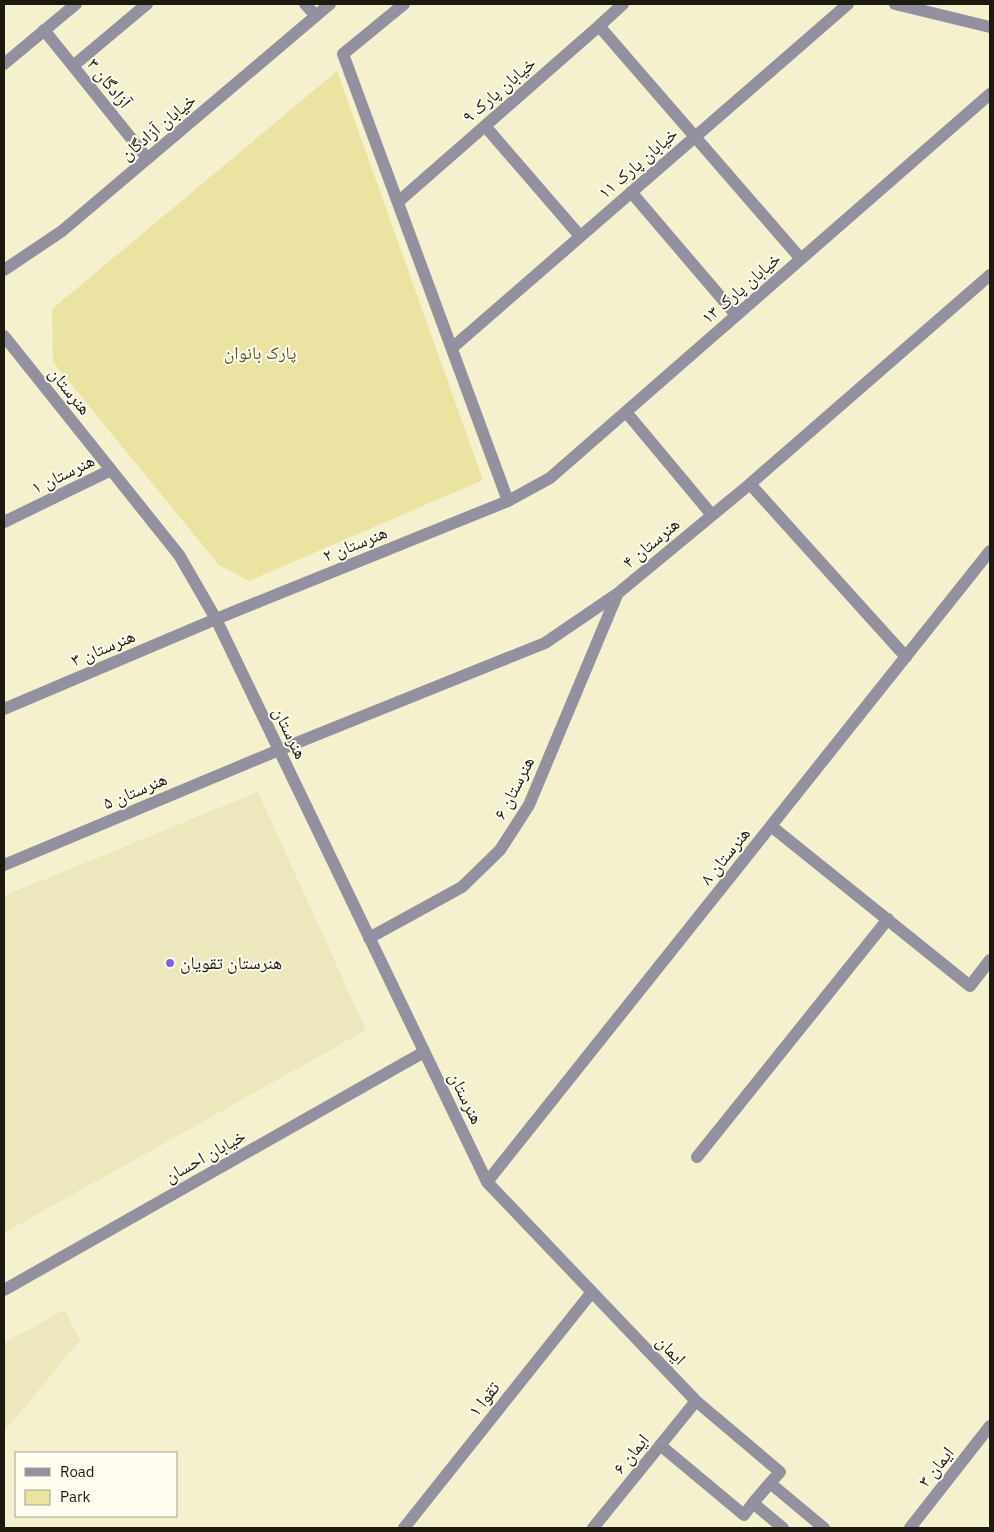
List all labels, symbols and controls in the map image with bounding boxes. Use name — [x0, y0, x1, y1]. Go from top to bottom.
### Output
street label: خیابان پارک ۹ — [457, 51, 540, 128]
street label: آزادگان ۳ — [82, 53, 137, 113]
street label: خیابان آزادگان — [115, 88, 200, 165]
street label: خیابان پارک ۱۱ — [593, 122, 682, 204]
street label: خیابان پارک ۱۳ — [696, 247, 785, 329]
park label: پارک بانوان — [224, 341, 296, 364]
street label: هنرستان — [44, 362, 97, 419]
street label: هنرستان ۱ — [27, 448, 98, 499]
street label: هنرستان ۴ — [617, 512, 684, 573]
street label: هنرستان ۲ — [319, 520, 390, 567]
street label: هنرستان ۳ — [67, 624, 138, 671]
street label: هنرستان — [268, 703, 313, 763]
street label: هنرستان ۶ — [488, 753, 539, 823]
street label: هنرستان ۵ — [99, 767, 170, 814]
street label: هنرستان ۸ — [694, 822, 755, 889]
place label: هنرستان تقویان — [180, 951, 282, 974]
marker: هنرستان تقویان — [164, 957, 176, 969]
street label: هنرستان — [444, 1068, 489, 1128]
street label: خیابان احسان — [160, 1124, 249, 1187]
street label: ایمان — [652, 1330, 691, 1370]
street label: تقوا ۱ — [463, 1377, 504, 1421]
street label: ایمان ۶ — [607, 1429, 654, 1479]
street label: ایمان ۳ — [913, 1442, 959, 1492]
legend — [15, 1452, 178, 1517]
text: Road — [60, 1462, 95, 1481]
text: Park — [60, 1487, 90, 1506]

